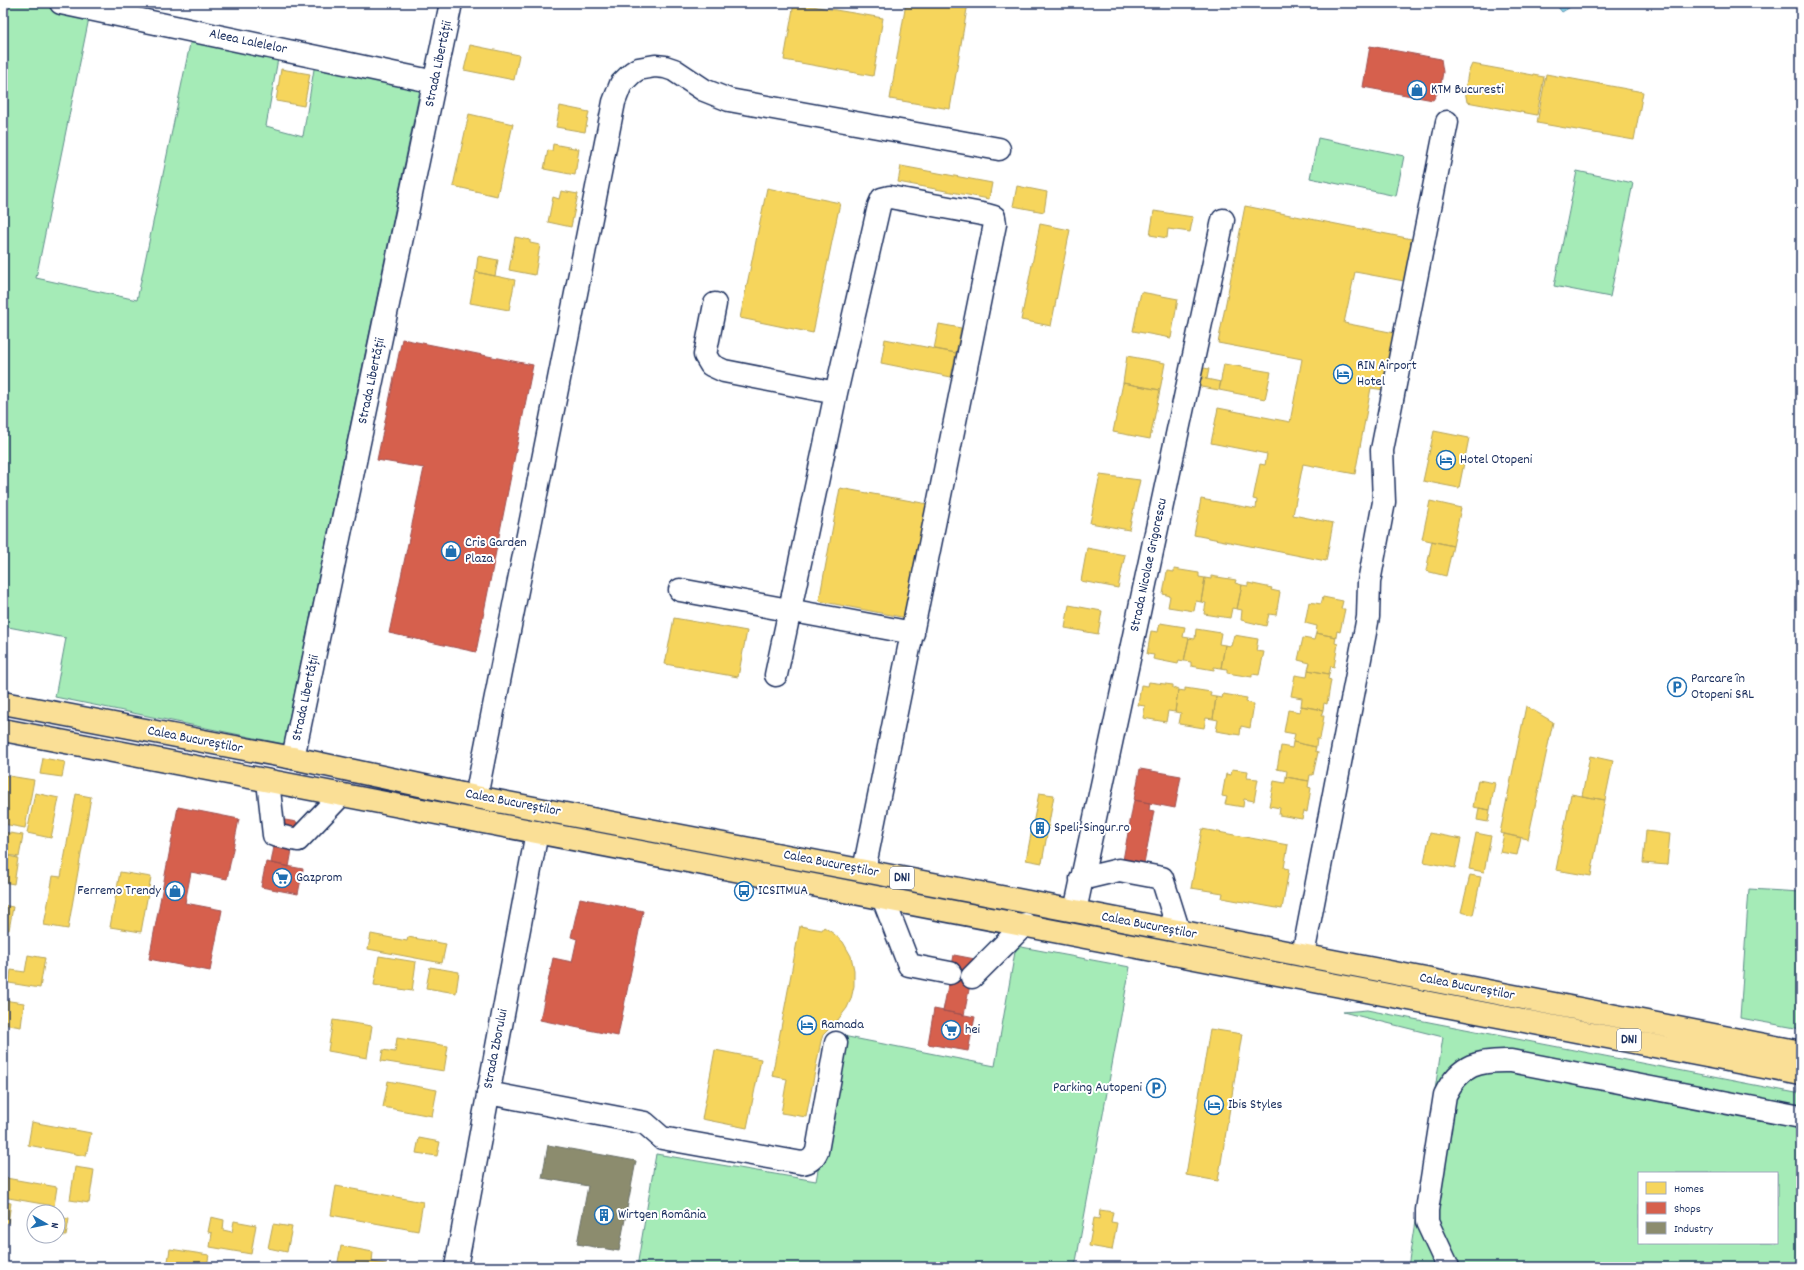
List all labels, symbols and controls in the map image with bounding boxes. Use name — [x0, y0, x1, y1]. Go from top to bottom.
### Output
street label: Strada Libertății — [420, 19, 458, 109]
street label: Aleea Lalelelor — [207, 24, 290, 60]
shop icon: KTM Bucuresti — [1406, 79, 1428, 101]
place label: KTM Bucuresti — [1431, 80, 1504, 100]
street label: Strada Libertății — [353, 336, 391, 426]
place label: RIN Airport Hotel — [1357, 356, 1417, 392]
hotel icon: RIN Airport Hotel — [1332, 363, 1354, 385]
hotel icon: Hotel Otopeni — [1435, 449, 1457, 471]
place label: Hotel Otopeni — [1460, 450, 1533, 470]
street label: Strada Nicolae Grigorescu — [1125, 496, 1173, 634]
place label: Cris Garden Plaza — [465, 533, 527, 569]
shop icon: Cris Garden Plaza — [440, 540, 462, 562]
street label: Strada Libertății — [287, 653, 325, 743]
place label: Parcare în Otopeni SRL — [1691, 669, 1754, 705]
parking icon: Parcare în Otopeni SRL — [1666, 676, 1688, 698]
street label: Calea Bucureștilor — [146, 721, 245, 759]
street label: Calea Bucureștilor — [464, 784, 563, 822]
building icon: Speli-Singur.ro — [1029, 817, 1051, 839]
place label: Speli-Singur.ro — [1054, 818, 1130, 838]
street label: Calea Bucureștilor — [782, 845, 881, 883]
supermarket icon: Gazprom — [271, 867, 293, 889]
road number: DN1 — [890, 867, 914, 889]
place label: Gazprom — [296, 868, 342, 888]
shop icon: Ferremo Trendy — [164, 880, 186, 902]
bus stop icon: ICSITMUA — [733, 880, 755, 902]
place label: Ferremo Trendy — [77, 881, 161, 901]
place label: ICSITMUA — [758, 881, 808, 901]
street label: Calea Bucureștilor — [1100, 907, 1199, 945]
street label: Calea Bucureștilor — [1418, 968, 1517, 1006]
street label: Strada Zborului — [478, 1007, 514, 1091]
hotel icon: Ramada — [796, 1014, 818, 1036]
place label: Ramada — [821, 1015, 864, 1035]
supermarket icon: hei — [940, 1019, 962, 1041]
place label: hei — [965, 1020, 981, 1040]
road number: DN1 — [1617, 1029, 1641, 1051]
parking icon: Parking Autopeni — [1145, 1077, 1167, 1099]
place label: Parking Autopeni — [1053, 1078, 1142, 1098]
hotel icon: Ibis Styles — [1203, 1094, 1225, 1116]
place label: Ibis Styles — [1228, 1095, 1283, 1115]
legend — [1638, 1172, 1778, 1244]
text: Homes — [1674, 1181, 1704, 1198]
text: Shops — [1674, 1201, 1701, 1218]
north arrow — [26, 1204, 66, 1244]
building icon: Wirtgen România — [593, 1204, 615, 1226]
place label: Wirtgen România — [618, 1205, 707, 1225]
text: N — [45, 1221, 62, 1230]
text: Industry — [1674, 1221, 1714, 1238]

